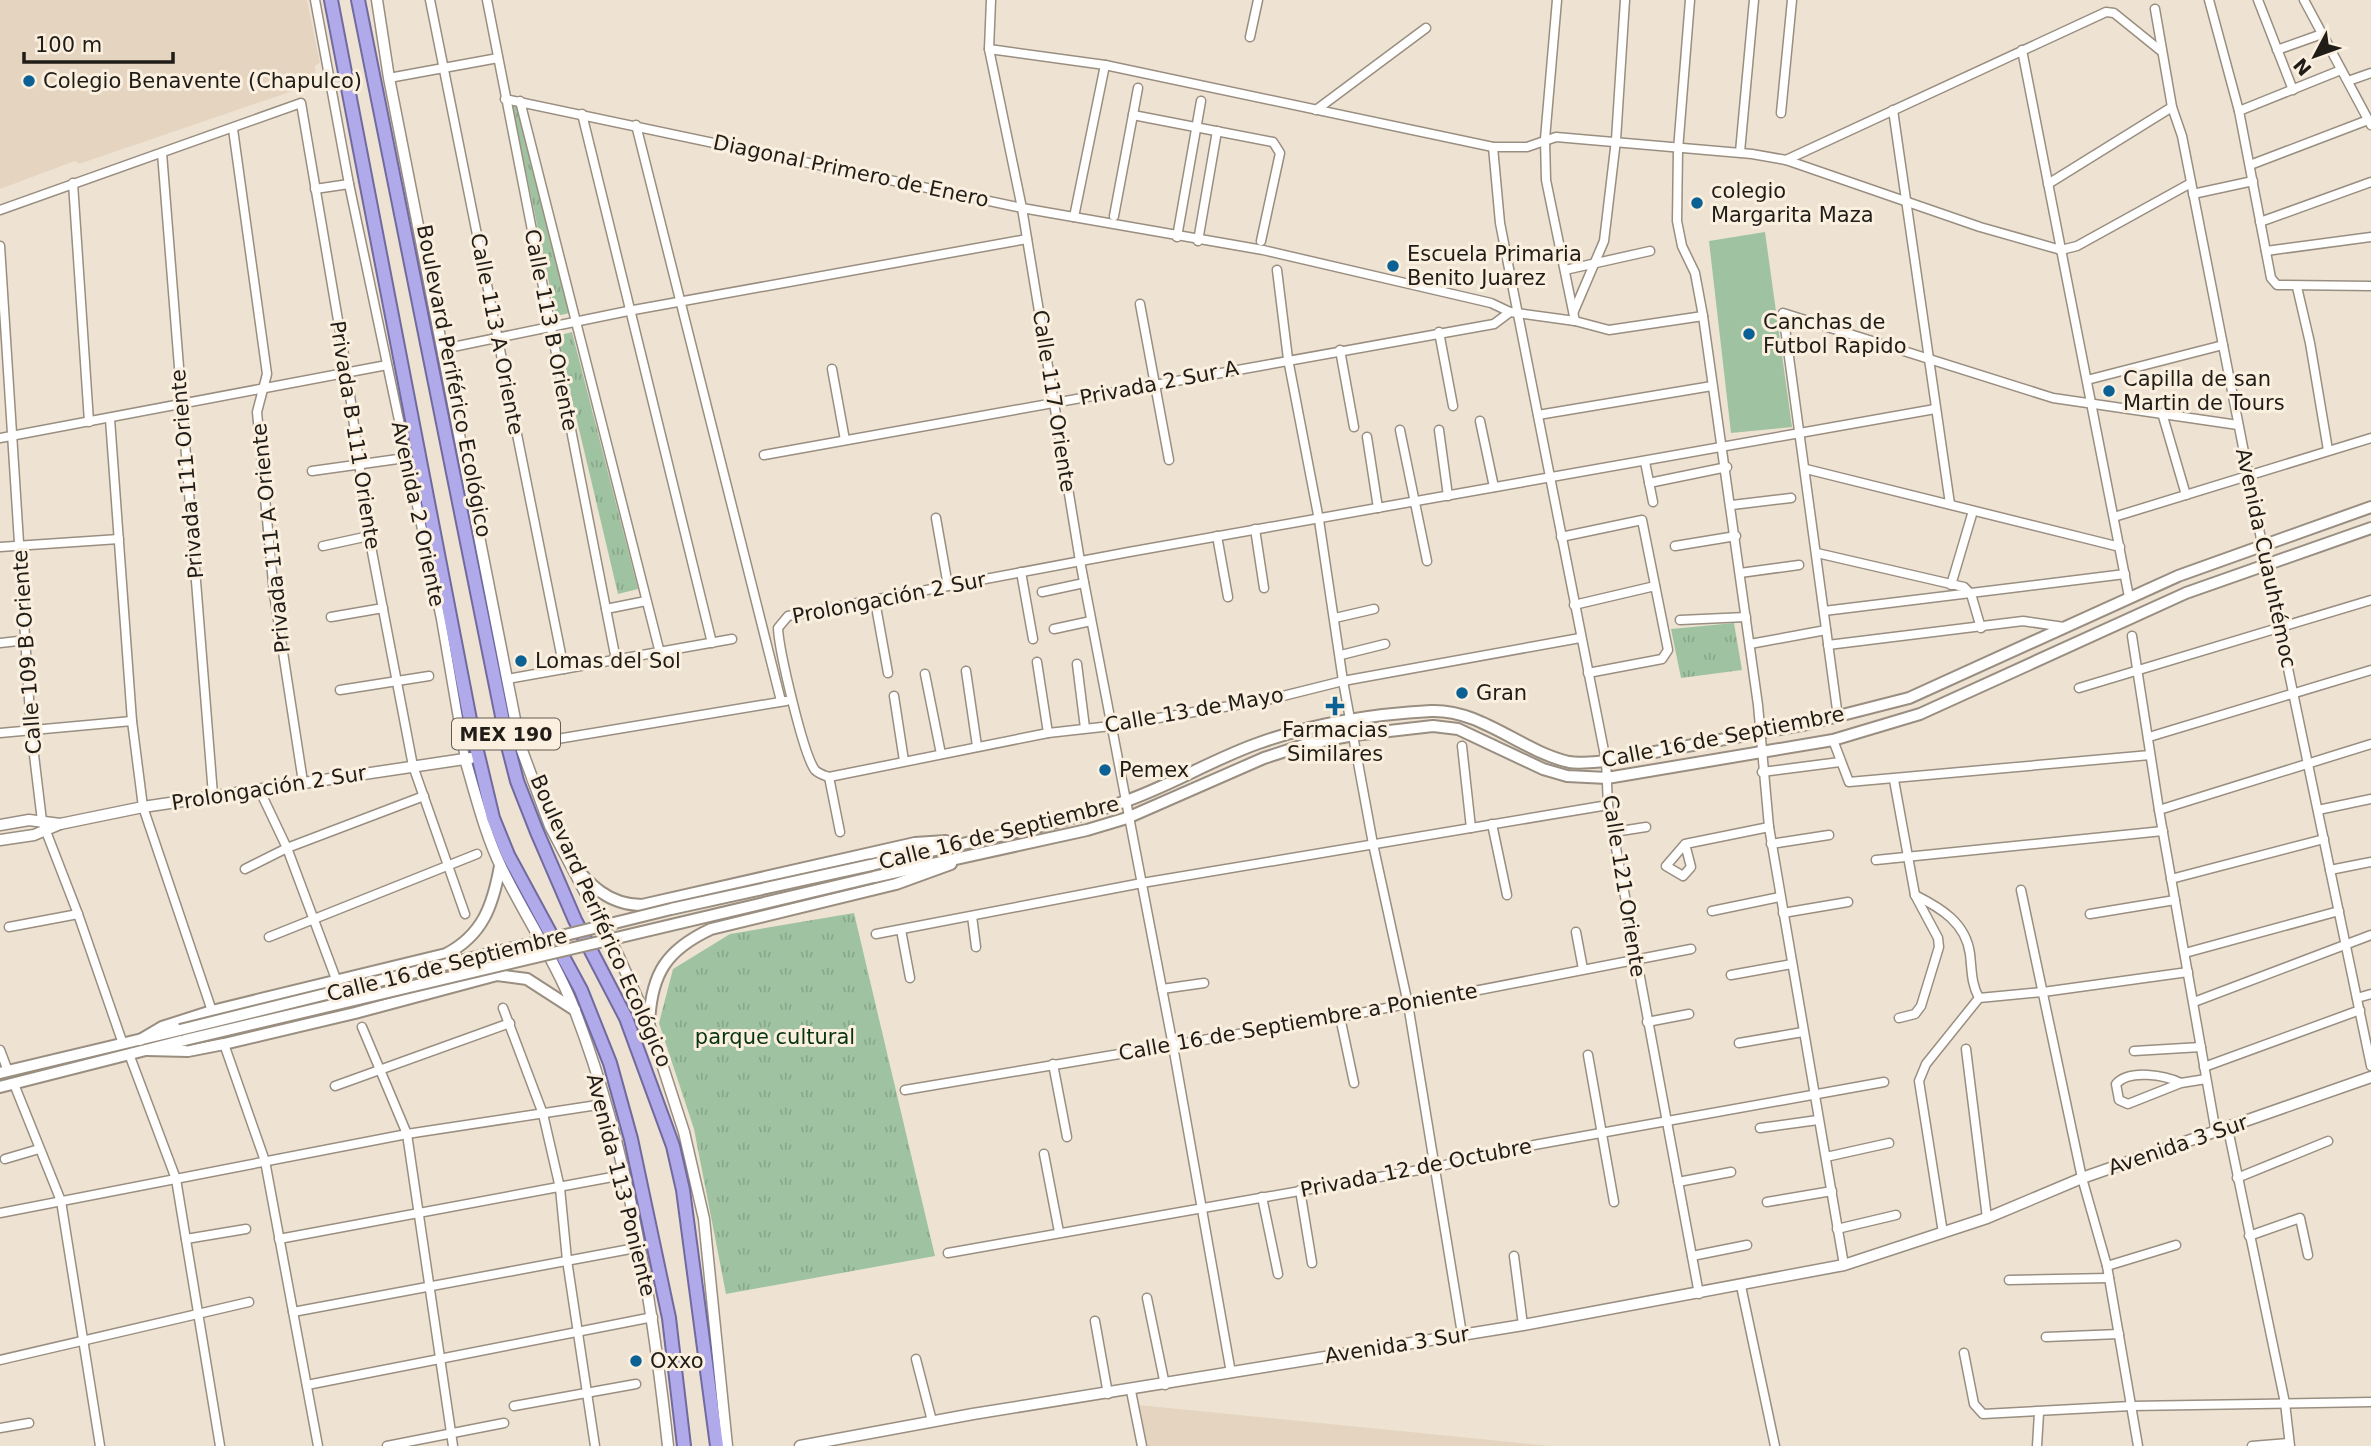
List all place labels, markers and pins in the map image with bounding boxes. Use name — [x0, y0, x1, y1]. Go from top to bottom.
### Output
place label: Colegio Benavente (Chapulco) — [43, 69, 362, 93]
marker: Colegio Benavente (Chapulco) — [21, 73, 37, 89]
place label: colegio Margarita Maza — [1711, 179, 1874, 227]
marker: colegio Margarita Maza — [1689, 195, 1705, 211]
place label: Escuela Primaria Benito Juarez — [1407, 242, 1582, 290]
marker: Escuela Primaria Benito Juarez — [1385, 258, 1401, 274]
place label: Canchas de Futbol Rapido — [1763, 310, 1907, 358]
marker: Canchas de Futbol Rapido — [1741, 326, 1757, 342]
place label: Capilla de san Martin de Tours — [2123, 367, 2285, 415]
marker: Capilla de san Martin de Tours — [2101, 383, 2117, 399]
place label: Lomas del Sol — [535, 649, 681, 673]
marker: Lomas del Sol — [513, 653, 529, 669]
place label: Gran — [1476, 681, 1527, 705]
marker: Gran — [1454, 685, 1470, 701]
marker: Farmacias Similares — [1327, 698, 1343, 714]
place label: Farmacias Similares — [1282, 718, 1388, 766]
place label: Pemex — [1119, 758, 1189, 782]
marker: Pemex — [1097, 762, 1113, 778]
place label: Oxxo — [650, 1349, 704, 1373]
marker: Oxxo — [628, 1353, 644, 1369]

